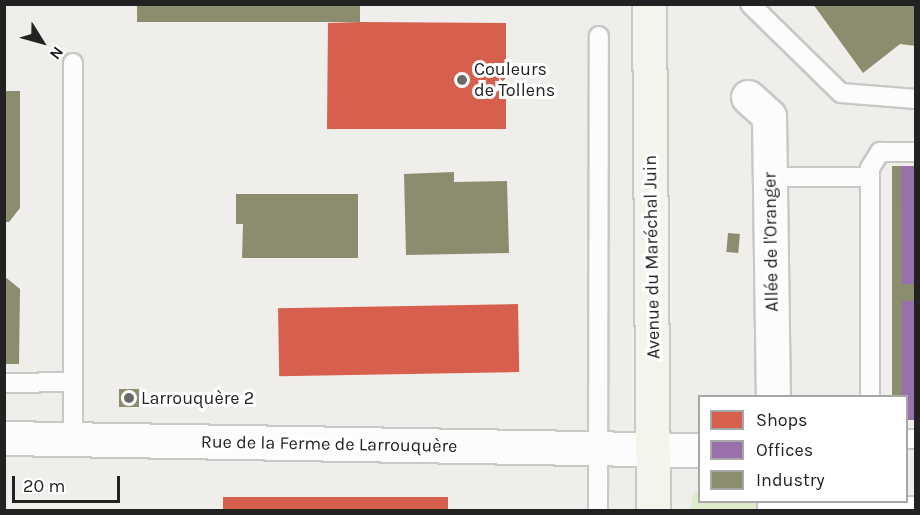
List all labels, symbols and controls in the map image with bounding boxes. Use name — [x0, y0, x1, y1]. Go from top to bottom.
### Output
north arrow — [12, 12, 72, 72]
text: N — [46, 43, 68, 63]
place label: Couleurs de Tollens — [474, 59, 555, 101]
marker: Couleurs de Tollens — [455, 73, 469, 87]
street label: Avenue du Maréchal Juin — [639, 155, 665, 359]
street label: Allée de l'Oranger — [759, 172, 783, 312]
place label: Larrouquère 2 — [141, 387, 254, 409]
marker: Larrouquère 2 — [122, 391, 136, 405]
legend — [698, 395, 908, 503]
text: Shops — [756, 409, 808, 431]
street label: Rue de la Ferme de Larrouquère — [201, 431, 457, 457]
text: Offices — [756, 439, 813, 461]
scale bar — [15, 464, 123, 502]
text: Industry — [756, 469, 825, 491]
text: 20 m — [23, 475, 65, 497]

